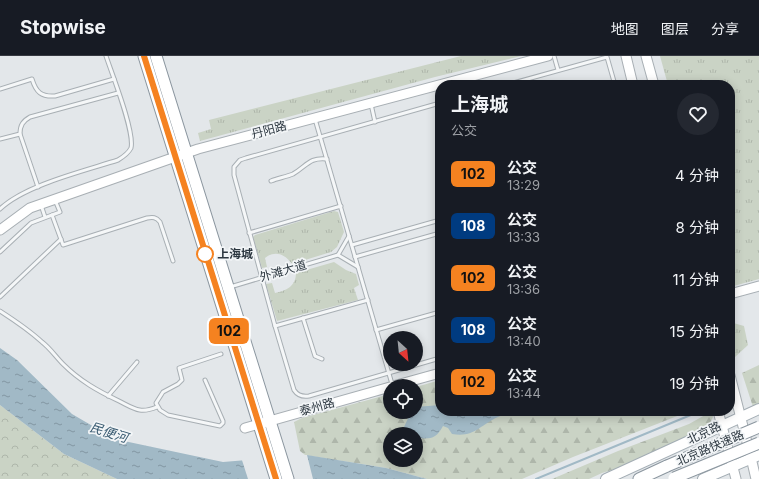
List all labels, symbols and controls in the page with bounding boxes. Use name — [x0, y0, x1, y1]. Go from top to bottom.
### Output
text: Stopwise — [20, 16, 106, 39]
text: 地图 — [611, 20, 639, 37]
text: 图层 — [661, 20, 689, 37]
text: 分享 — [711, 20, 739, 37]
text: 上海城 — [451, 93, 508, 116]
button: heart — [677, 93, 719, 135]
street label: 丹阳路 — [250, 118, 288, 141]
text: 公交 — [451, 122, 477, 138]
text: 公交 — [507, 158, 537, 177]
text: 102 — [461, 165, 485, 182]
text: 4 分钟 — [675, 166, 719, 185]
text: 13:29 — [507, 177, 540, 193]
text: 公交 — [507, 210, 537, 229]
text: 108 — [461, 217, 485, 234]
text: 8 分钟 — [676, 218, 719, 237]
text: 13:33 — [507, 229, 540, 245]
marker: 上海城 — [196, 245, 214, 263]
place label: 上海城 — [217, 246, 253, 261]
street label: 外滩大道 — [258, 257, 308, 284]
text: 公交 — [507, 262, 537, 281]
text: 102 — [461, 269, 485, 286]
text: 11 分钟 — [673, 270, 719, 289]
text: 13:36 — [507, 281, 540, 297]
text: 公交 — [507, 314, 537, 333]
line badge: 102 — [206, 318, 252, 344]
text: 108 — [461, 321, 485, 338]
text: 102 — [217, 322, 241, 339]
text: 15 分钟 — [670, 322, 719, 341]
north arrow — [383, 331, 423, 371]
map controls — [383, 331, 423, 467]
text: 13:40 — [507, 333, 541, 349]
text: 公交 — [507, 366, 537, 385]
text: 102 — [461, 373, 485, 390]
text: 19 分钟 — [669, 374, 719, 393]
button: locate — [383, 379, 423, 419]
text: 13:44 — [507, 385, 541, 401]
street label: 泰州路 — [298, 395, 336, 418]
street label: 北京路 — [684, 418, 723, 447]
water label: 民便河 — [88, 419, 133, 446]
button: layers — [383, 427, 423, 467]
street label: 北京路快速路 — [674, 427, 746, 469]

